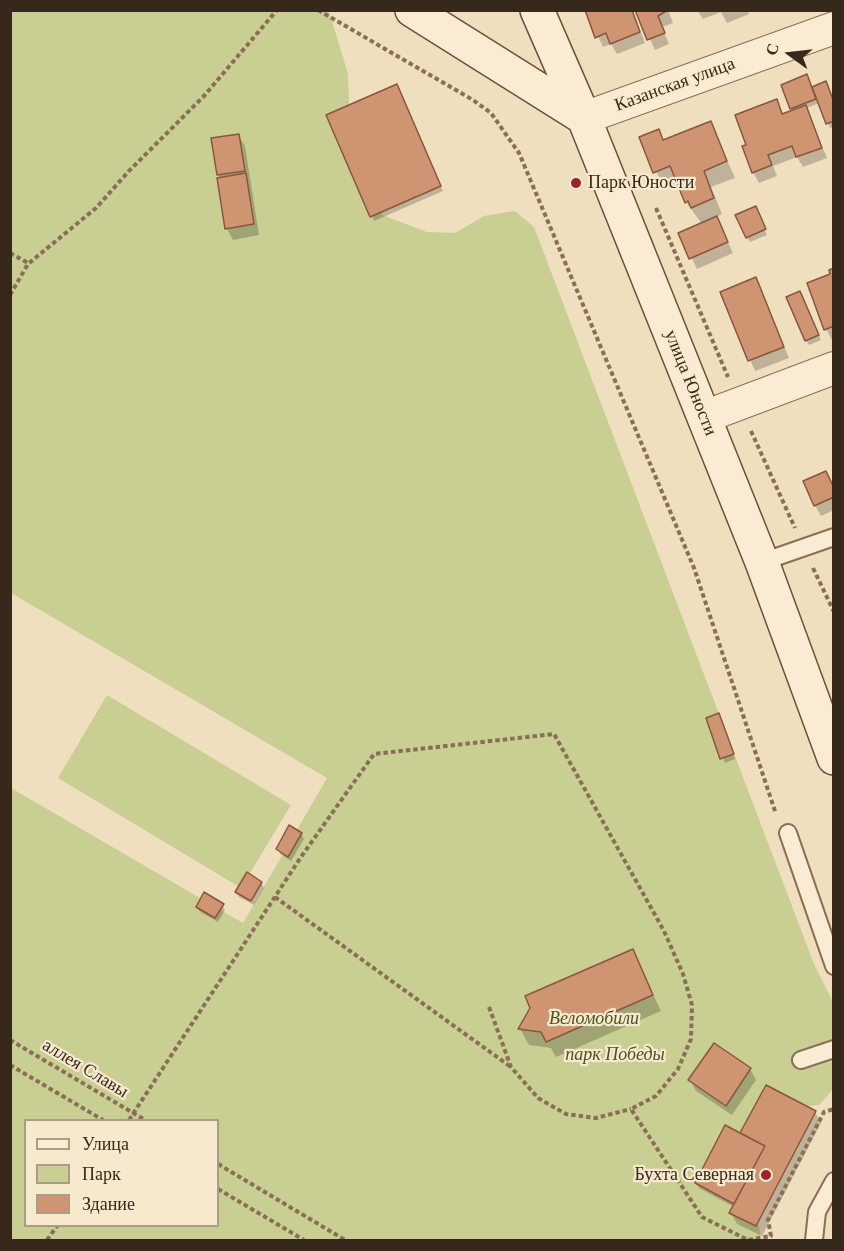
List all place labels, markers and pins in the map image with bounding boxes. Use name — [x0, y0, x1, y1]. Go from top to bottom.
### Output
place label: Парк Юности — [588, 172, 694, 194]
marker: Парк Юности — [569, 176, 583, 190]
place label: Бухта Северная — [634, 1164, 754, 1186]
marker: Бухта Северная — [759, 1168, 773, 1182]

